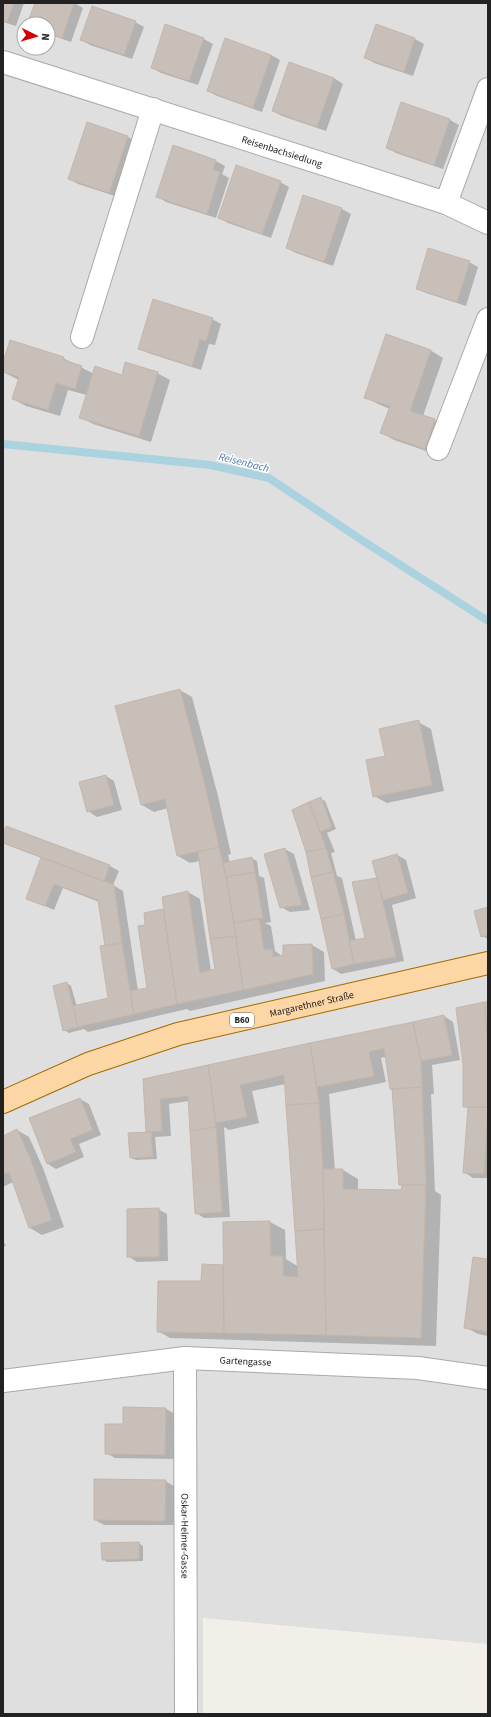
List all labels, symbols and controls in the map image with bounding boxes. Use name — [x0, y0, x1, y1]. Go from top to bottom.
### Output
north arrow — [16, 16, 56, 56]
text: N — [38, 33, 53, 41]
street label: Reisenbachsiedlung — [240, 132, 324, 171]
water label: Reisenbach — [217, 449, 271, 476]
street label: Margarethner Straße — [268, 988, 355, 1021]
road number: B60 — [230, 1013, 254, 1027]
street label: Gartengasse — [219, 1353, 272, 1370]
street label: Oskar-Helmer-Gasse — [177, 1493, 192, 1579]

